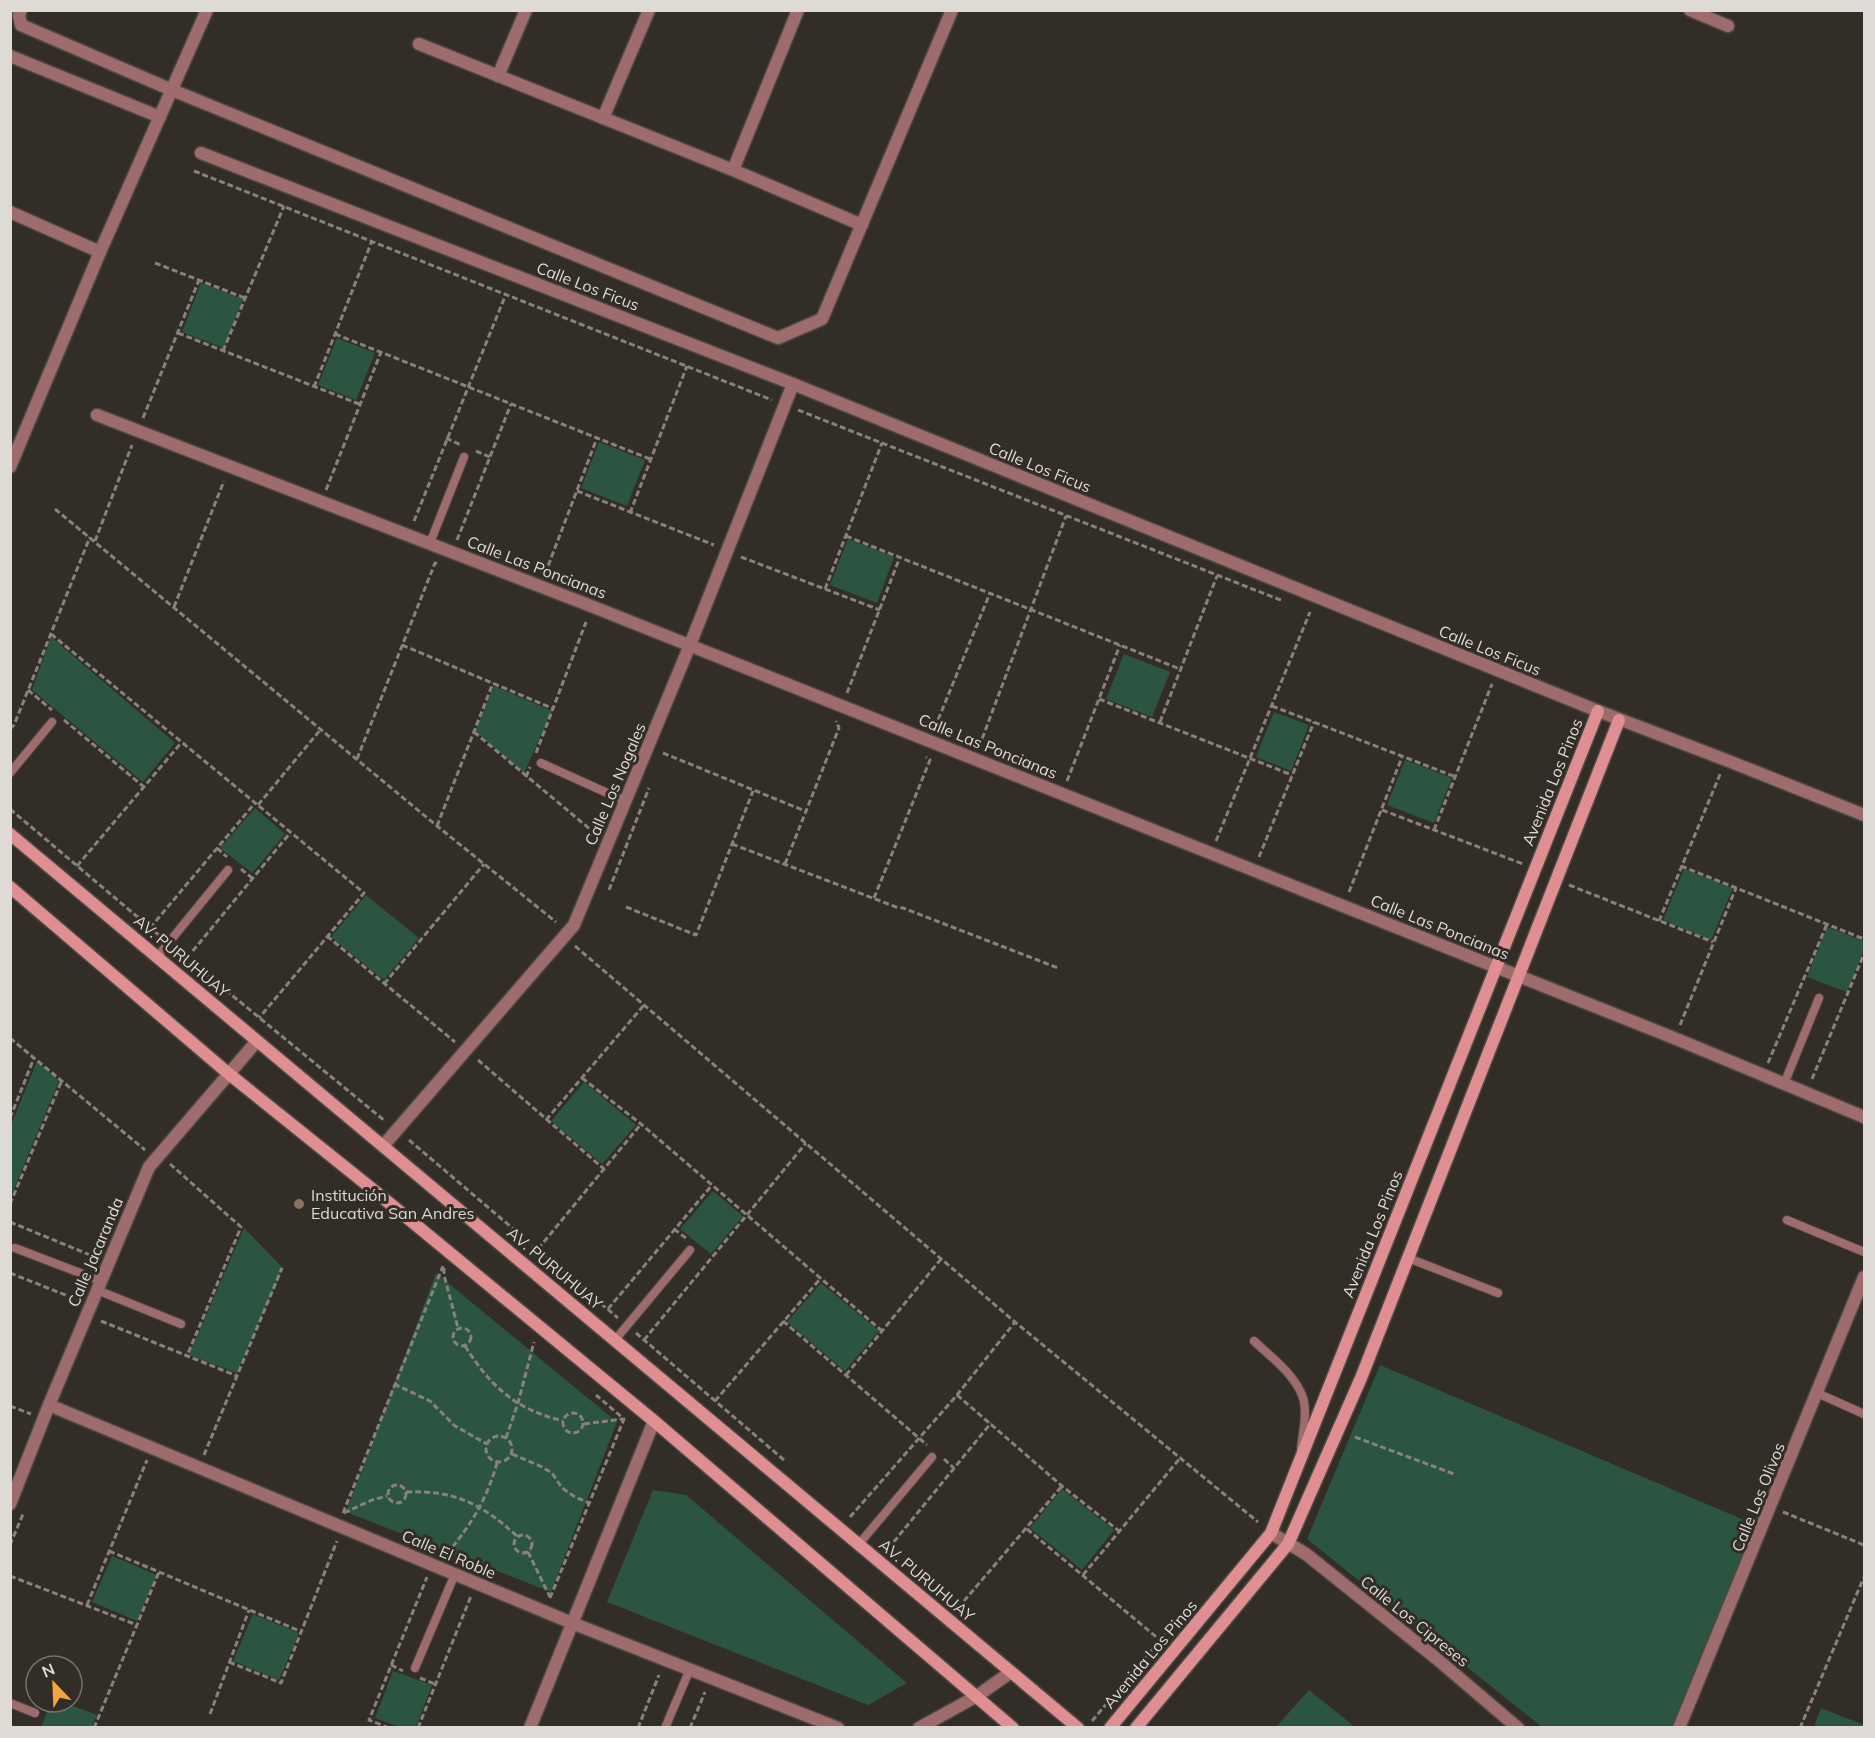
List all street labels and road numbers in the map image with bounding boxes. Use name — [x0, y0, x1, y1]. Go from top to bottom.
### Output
street label: Calle Los Ficus — [534, 257, 642, 315]
street label: Calle Los Ficus — [986, 437, 1094, 497]
street label: Calle Las Poncianas — [464, 531, 610, 603]
street label: Calle Los Ficus — [1436, 620, 1544, 680]
street label: Calle Las Poncianas — [916, 709, 1060, 783]
street label: Avenida Los Pinos — [1517, 715, 1587, 849]
street label: Calle Los Nogales — [580, 720, 650, 848]
street label: Calle Las Poncianas — [1368, 890, 1512, 964]
street label: AV. PURUHUAY — [130, 910, 234, 1002]
street label: Avenida Los Pinos — [1337, 1167, 1407, 1301]
street label: Calle Jacaranda — [63, 1194, 127, 1310]
street label: AV. PURUHUAY — [503, 1222, 607, 1314]
street label: Calle Los Olivos — [1727, 1439, 1789, 1555]
street label: Calle El Roble — [399, 1525, 499, 1583]
street label: AV. PURUHUAY — [875, 1534, 979, 1626]
street label: Calle Los Cipreses — [1357, 1571, 1473, 1671]
street label: Avenida Los Pinos — [1099, 1596, 1201, 1712]

